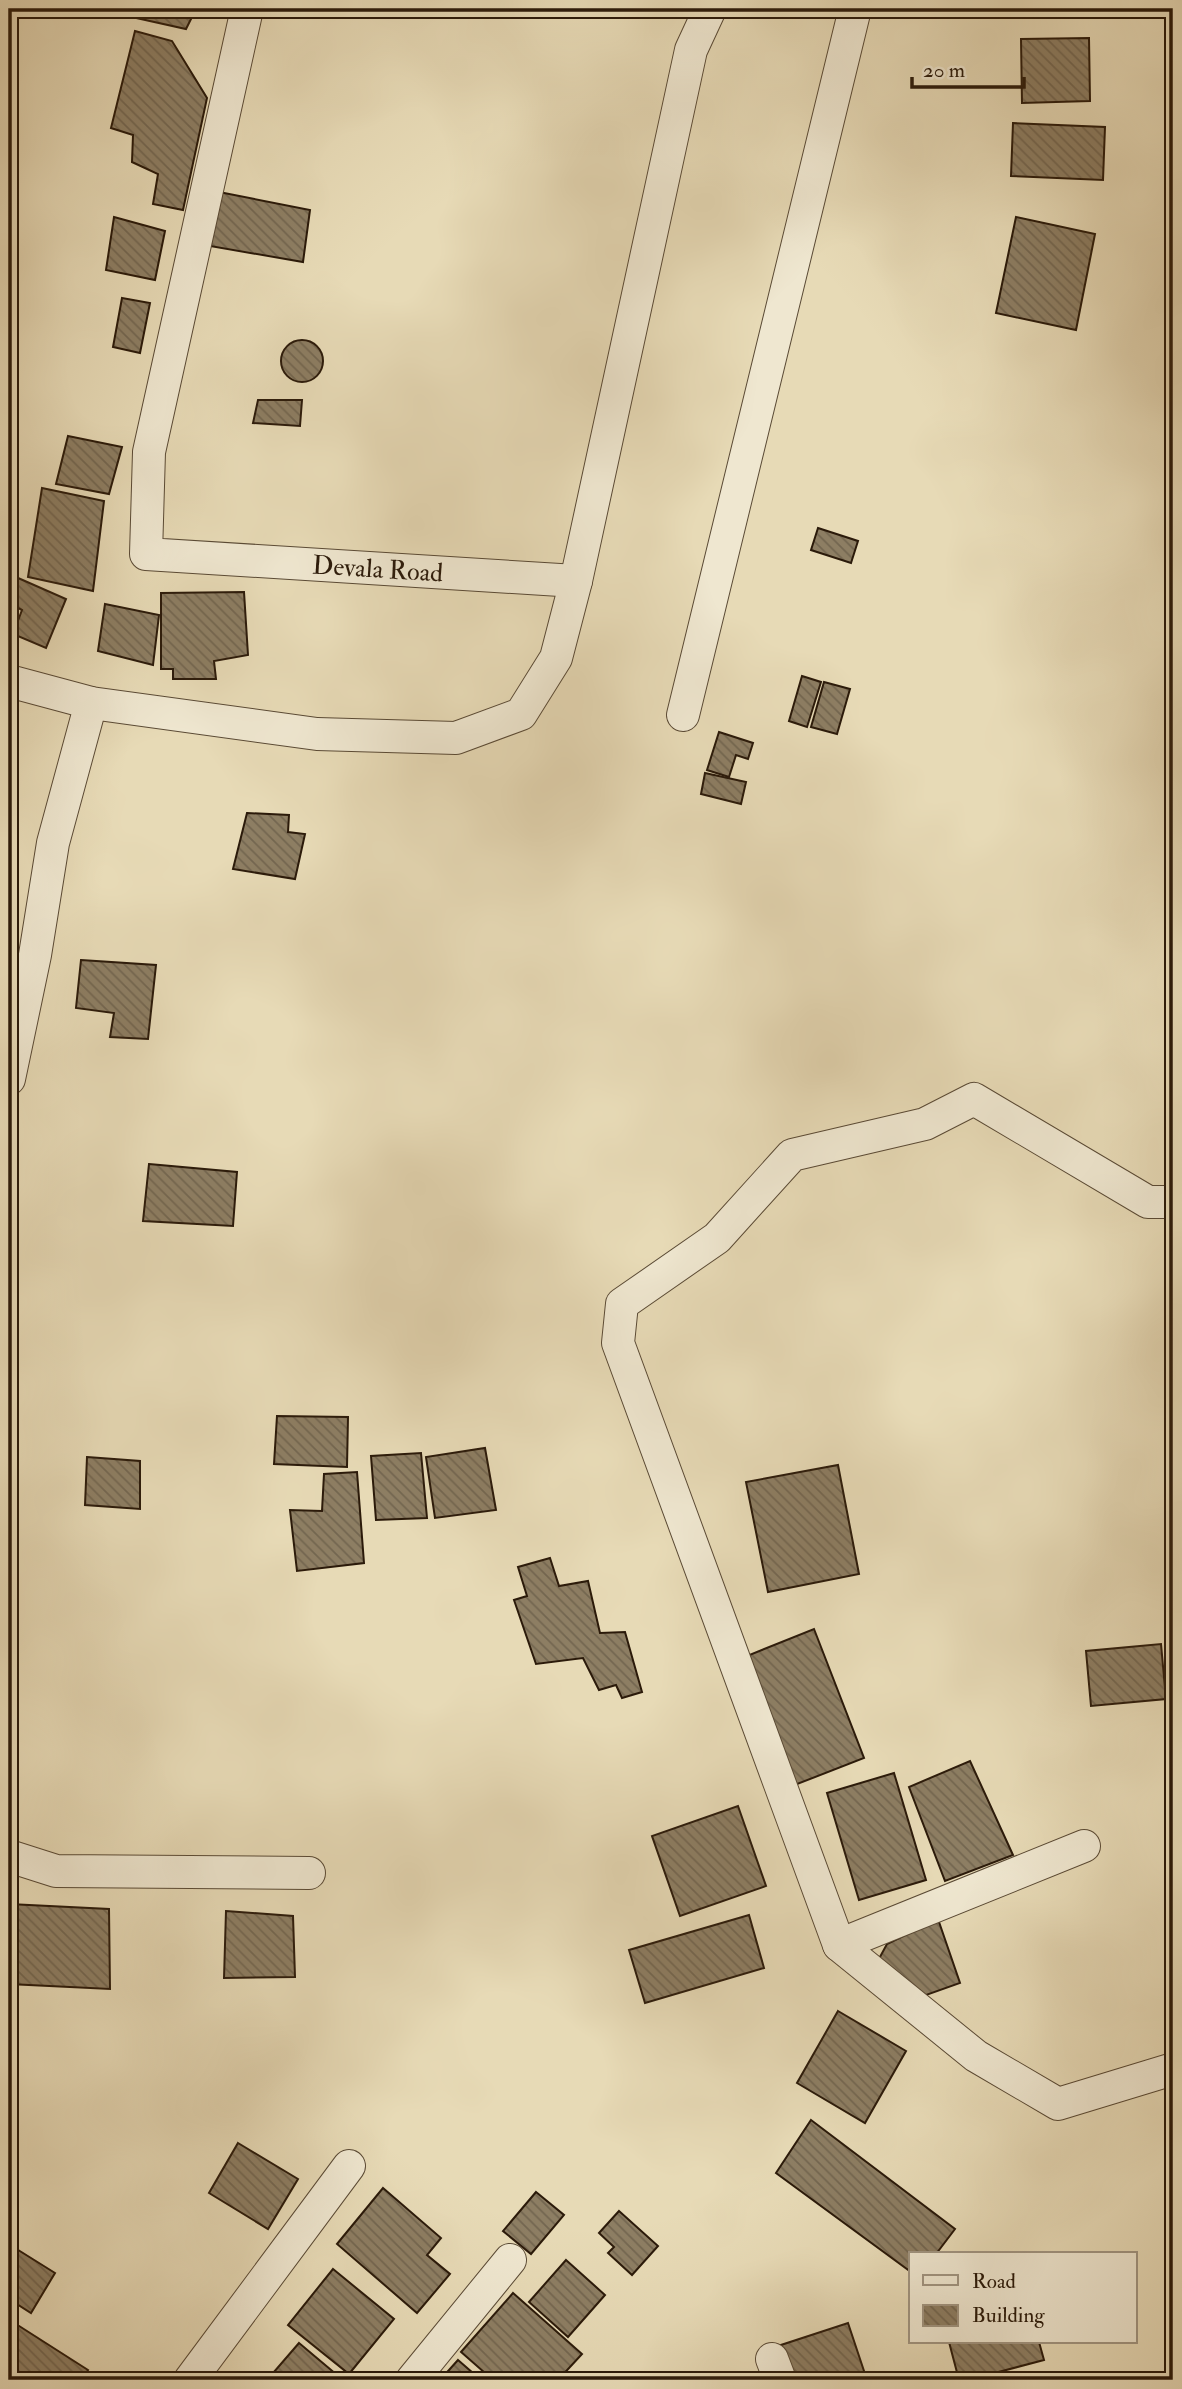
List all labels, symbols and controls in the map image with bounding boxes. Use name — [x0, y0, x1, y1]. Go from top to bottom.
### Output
scale bar — [912, 46, 1024, 90]
text: 20 m — [923, 57, 965, 84]
street label: Devala Road — [311, 549, 444, 590]
legend — [909, 2252, 1136, 2344]
text: Road — [972, 2268, 1017, 2295]
text: Building — [972, 2302, 1045, 2329]

